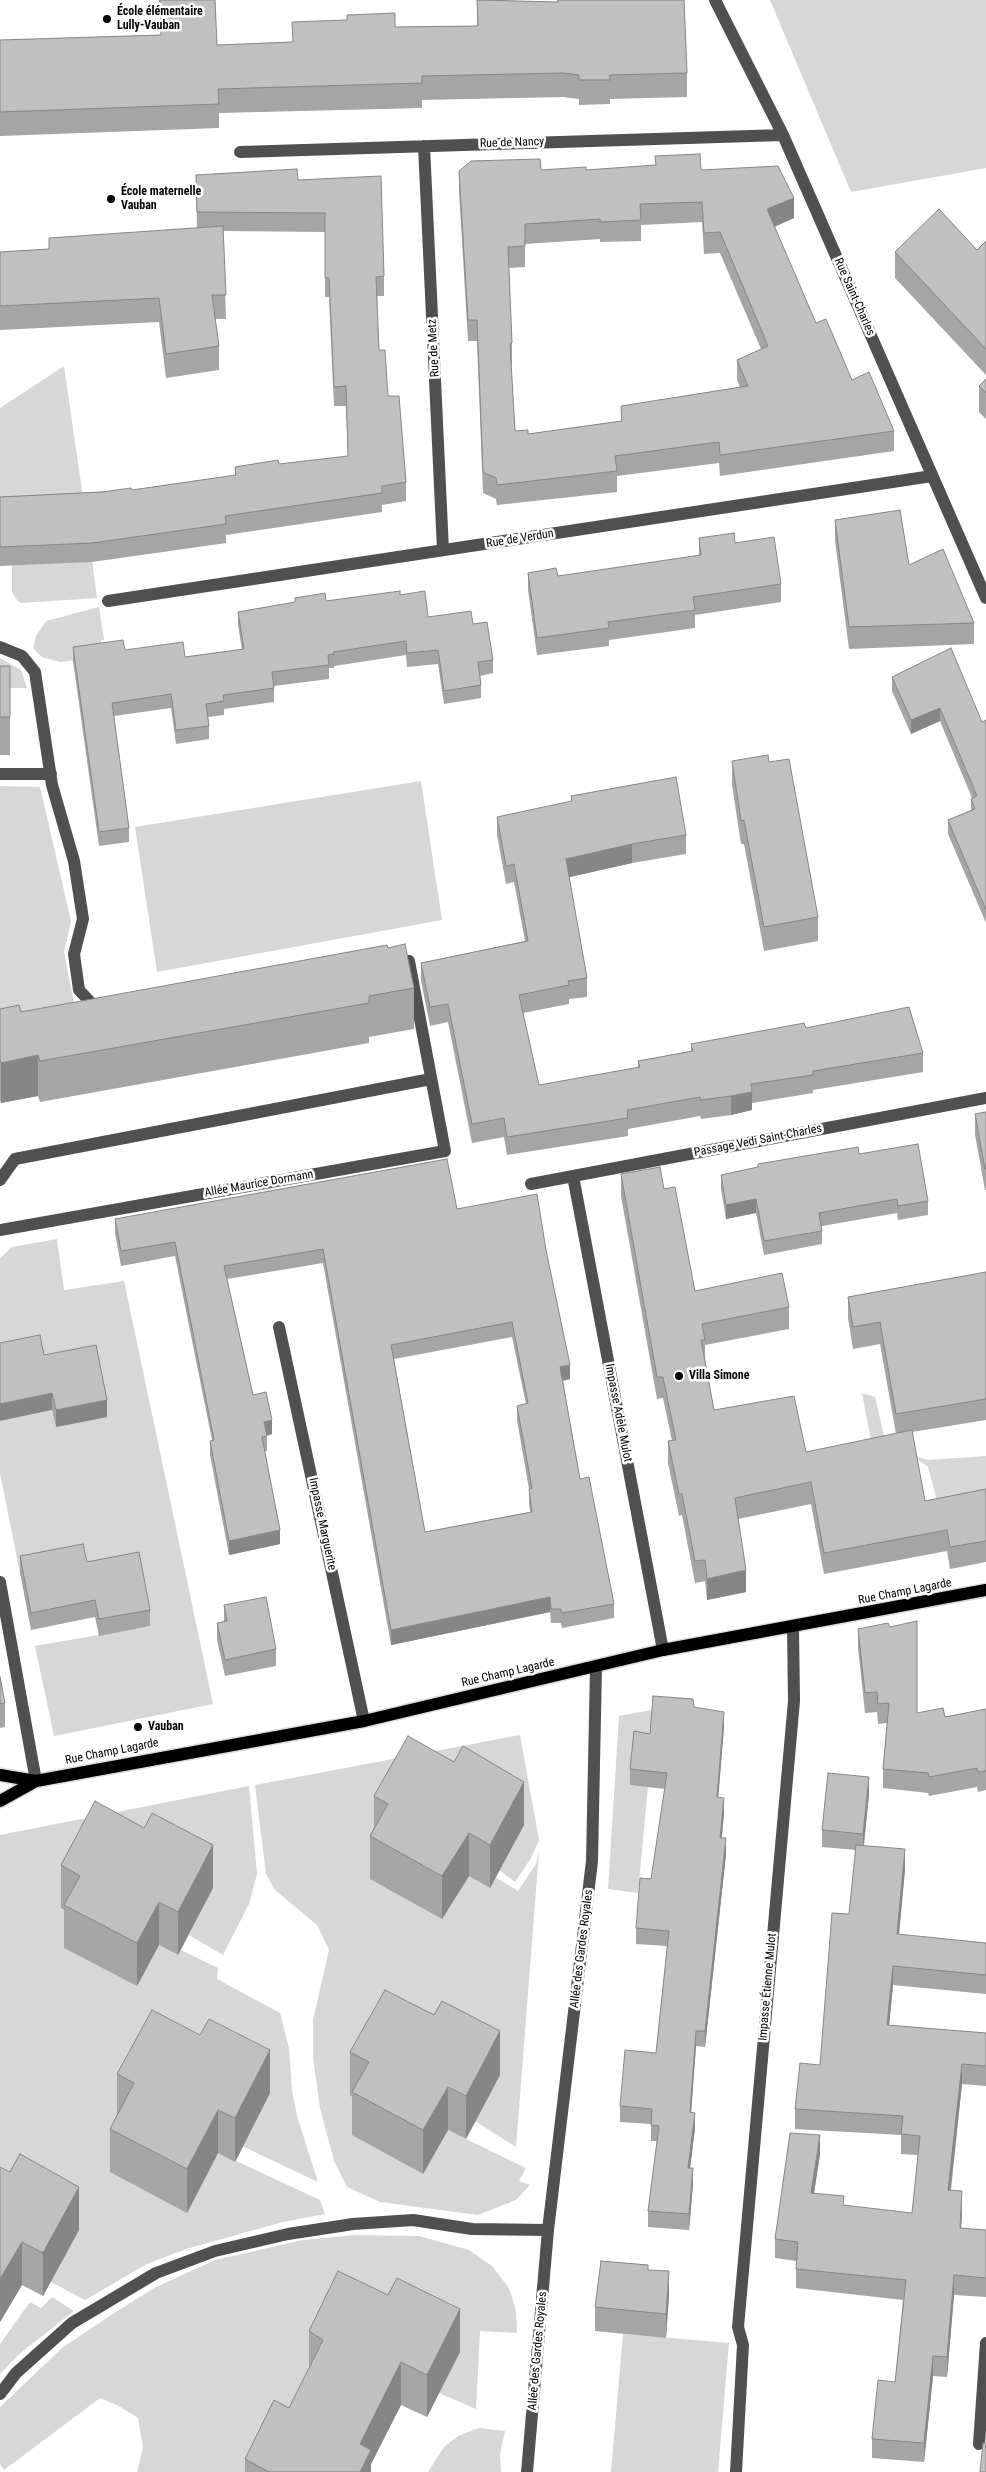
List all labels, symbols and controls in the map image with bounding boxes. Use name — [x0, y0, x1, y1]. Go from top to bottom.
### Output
place label: École élémentaire Lully-Vauban — [117, 5, 203, 33]
marker: École élémentaire Lully-Vauban — [101, 13, 113, 25]
street label: Rue de Nancy — [480, 135, 544, 151]
place label: École maternelle Vauban — [121, 185, 201, 213]
marker: École maternelle Vauban — [105, 193, 117, 205]
street label: Rue Saint-Charles — [830, 256, 878, 338]
street label: Rue de Metz — [425, 318, 443, 378]
street label: Rue de Verdun — [485, 527, 555, 551]
street label: Passage Vedi Saint-Charles — [693, 1122, 823, 1160]
street label: Allée Maurice Dormann — [203, 1167, 315, 1201]
street label: Impasse Adèle Mulot — [601, 1363, 635, 1463]
place label: Villa Simone — [689, 1369, 749, 1383]
marker: Villa Simone — [673, 1370, 685, 1382]
street label: Impasse Marguerite — [305, 1476, 339, 1572]
street label: Rue Champ Lagarde — [857, 1576, 953, 1608]
street label: Rue Champ Lagarde — [460, 1655, 556, 1691]
place label: Vauban — [148, 1720, 184, 1734]
marker: Vauban — [132, 1721, 144, 1733]
street label: Rue Champ Lagarde — [64, 1736, 160, 1768]
street label: Allée des Gardes Royales — [568, 1889, 596, 2009]
street label: Impasse Étienne Mulot — [756, 1933, 780, 2041]
street label: Allée des Gardes Royales — [526, 2291, 550, 2411]

